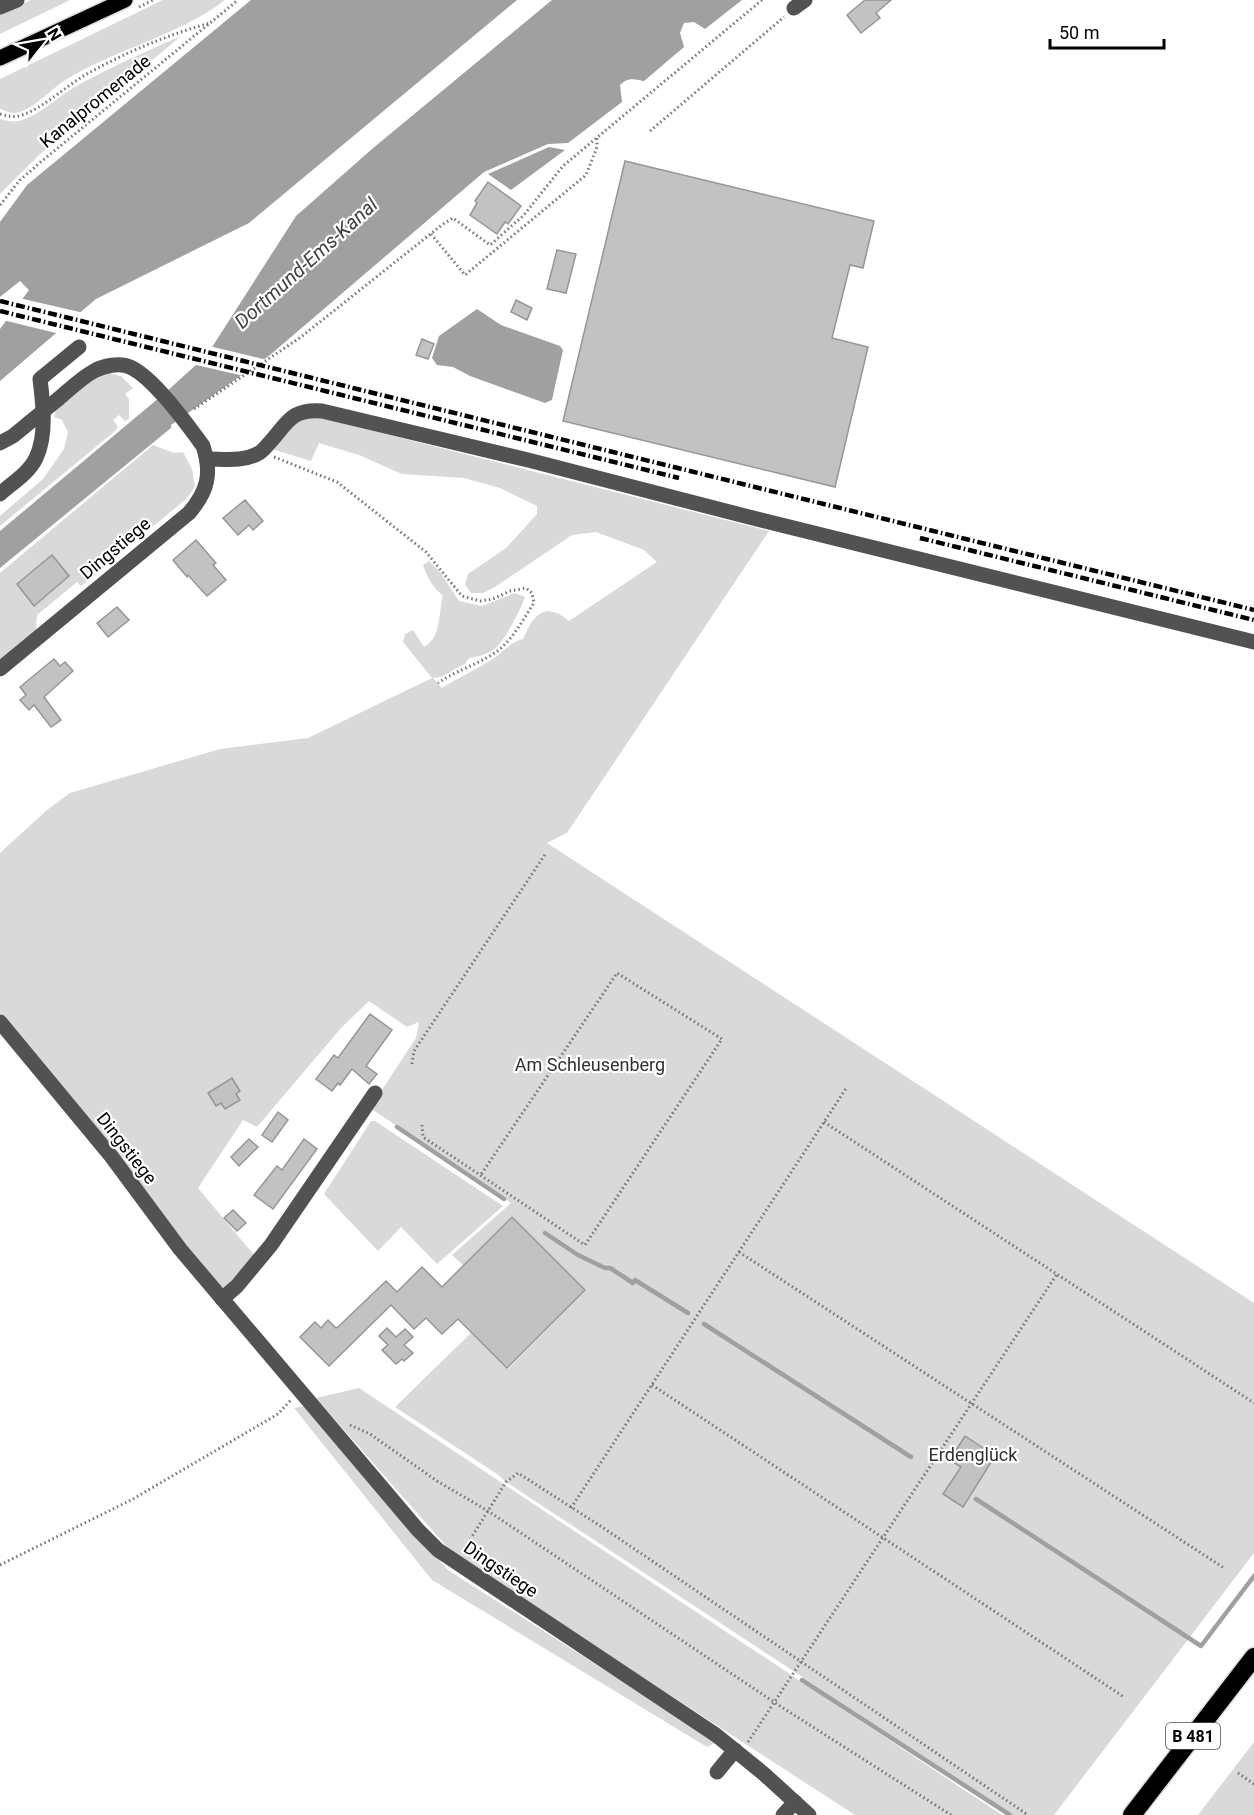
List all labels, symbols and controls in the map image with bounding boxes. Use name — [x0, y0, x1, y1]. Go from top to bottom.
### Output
north arrow — [12, 12, 72, 72]
scale bar — [1050, 12, 1164, 50]
text: 50 m — [1059, 22, 1099, 43]
text: N — [43, 25, 65, 44]
street label: Kanalpromenade — [35, 50, 155, 152]
water label: Dortmund-Ems-Kanal — [230, 192, 383, 333]
street label: Dingstiege — [76, 513, 154, 583]
park label: Am Schleusenberg — [515, 1054, 665, 1075]
street label: Dingstiege — [93, 1108, 161, 1188]
park label: Erdenglück — [929, 1444, 1018, 1465]
street label: Dingstiege — [460, 1537, 542, 1601]
road number: B 481 — [1166, 1723, 1220, 1749]

